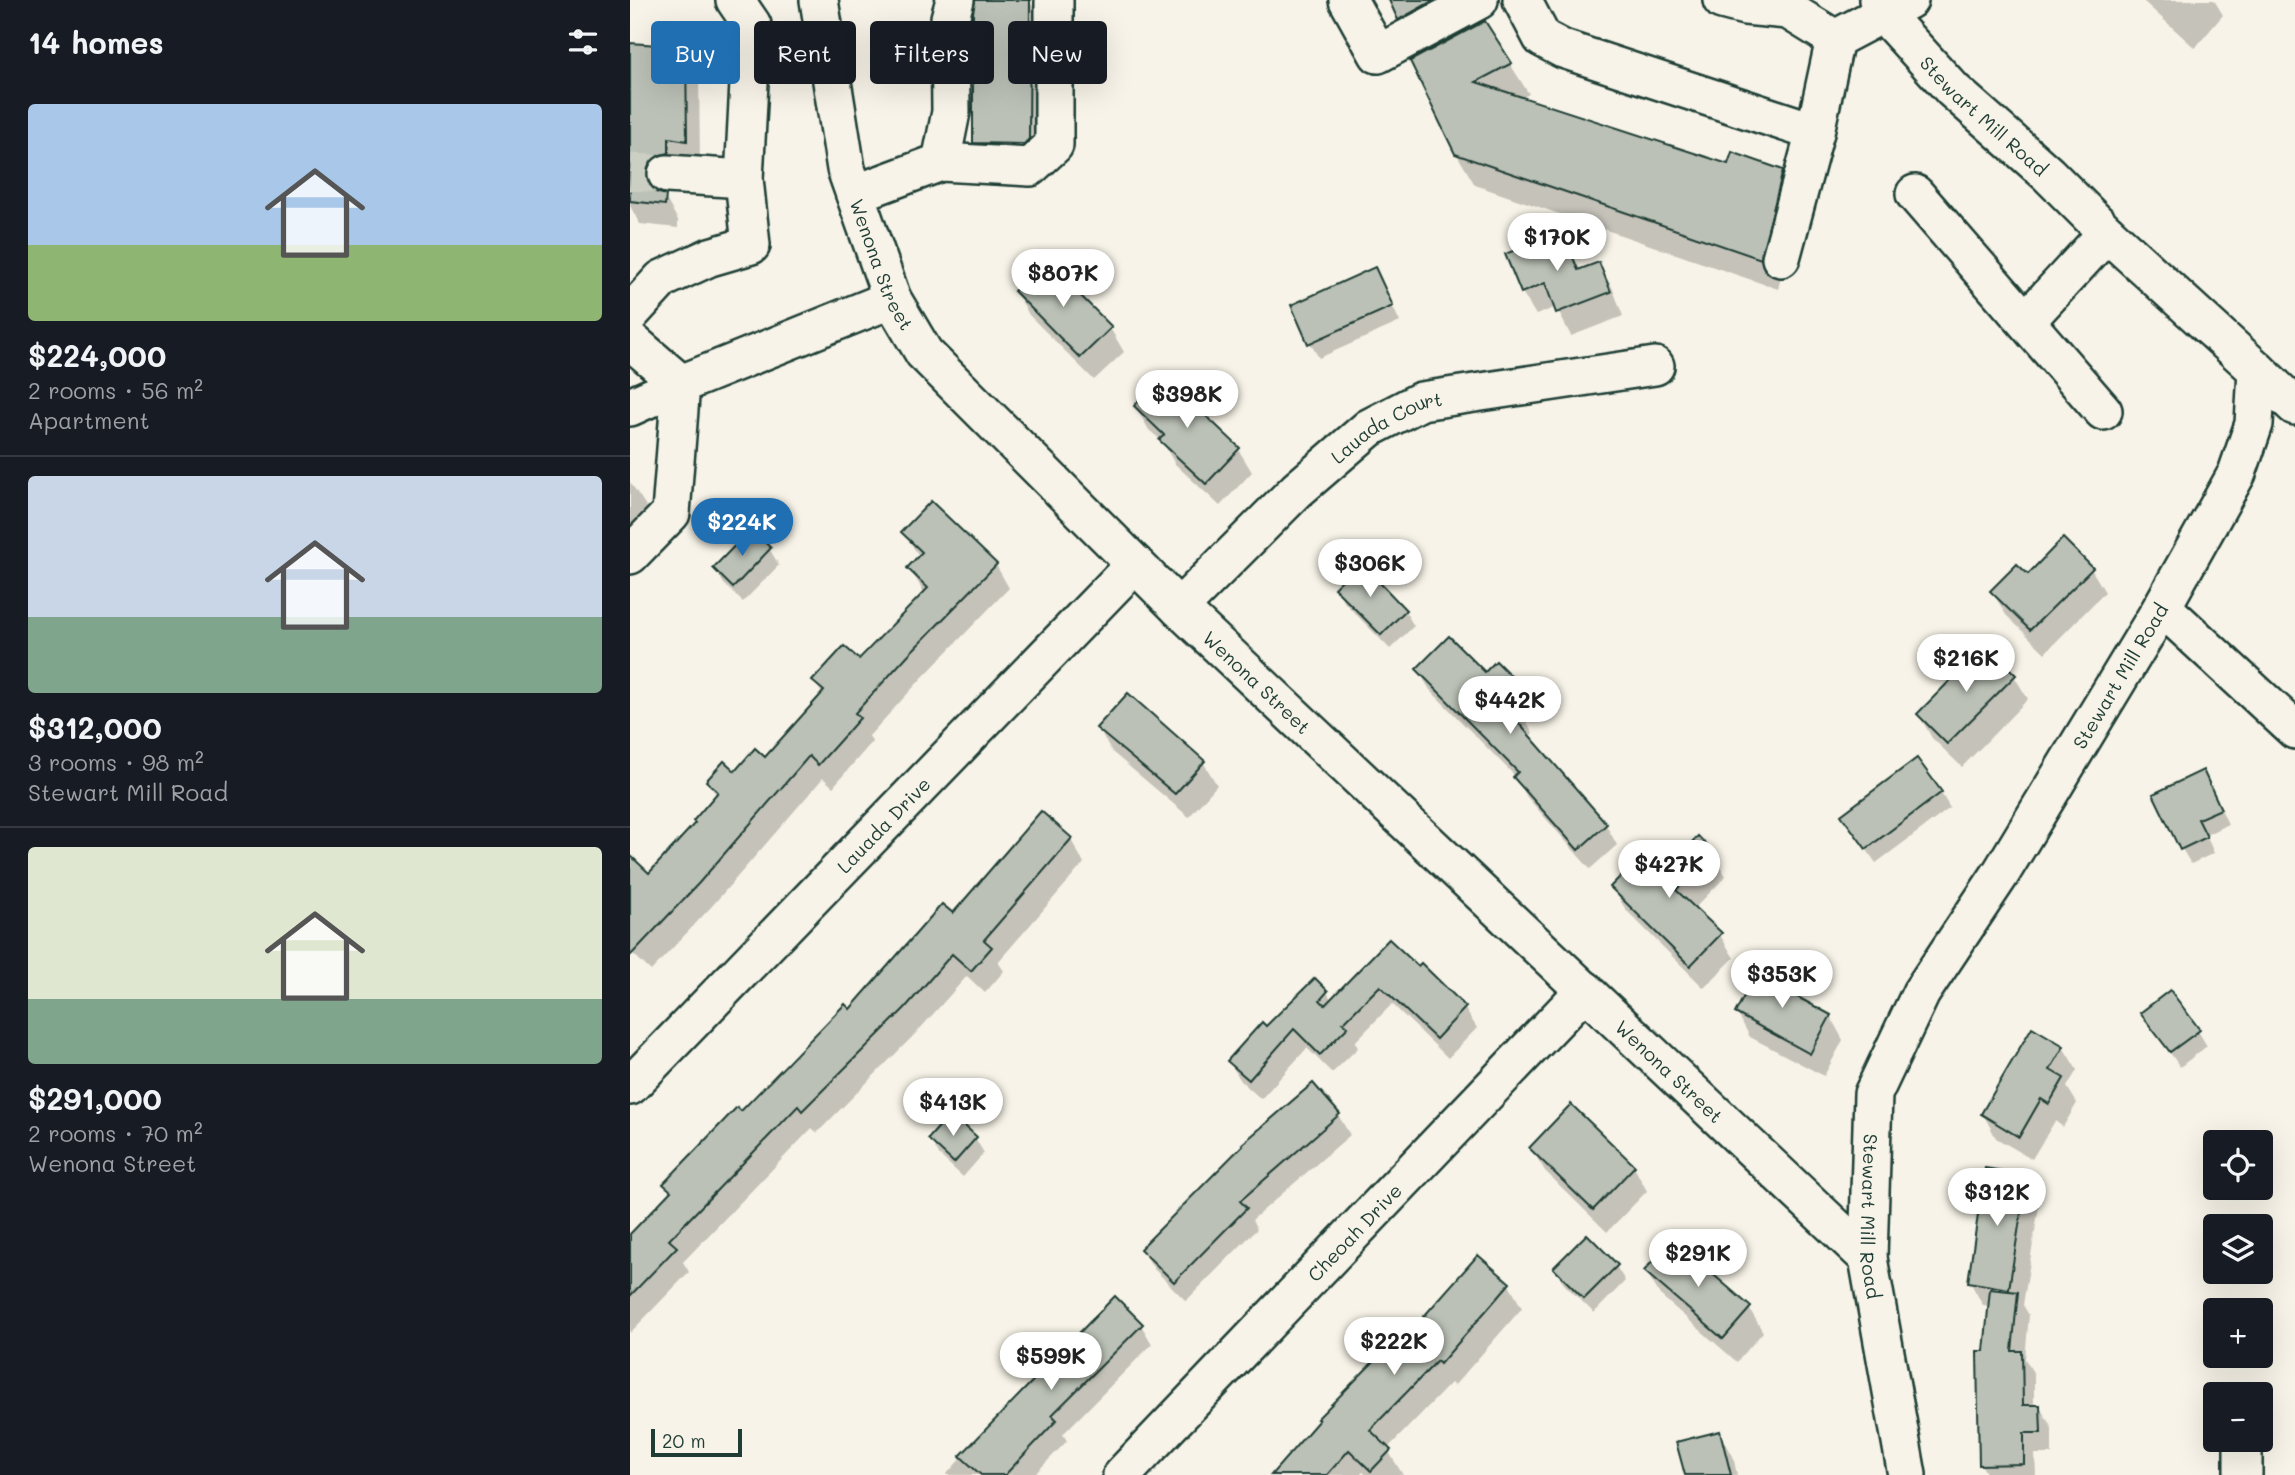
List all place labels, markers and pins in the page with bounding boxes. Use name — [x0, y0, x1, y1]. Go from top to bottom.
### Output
pin: $170K — [1508, 214, 1606, 273]
pin: $807K — [1014, 250, 1112, 309]
pin: $398K — [1138, 370, 1236, 430]
pin: $224K — [693, 498, 791, 558]
pin: $306K — [1321, 540, 1419, 599]
pin: $216K — [1917, 634, 2015, 694]
pin: $442K — [1461, 676, 1559, 736]
pin: $427K — [1620, 841, 1718, 900]
pin: $353K — [1733, 950, 1831, 1010]
pin: $413K — [904, 1078, 1002, 1138]
pin: $312K — [1948, 1168, 2046, 1228]
pin: $291K — [1649, 1230, 1747, 1289]
pin: $222K — [1345, 1318, 1443, 1377]
pin: $599K — [1002, 1332, 1100, 1392]

